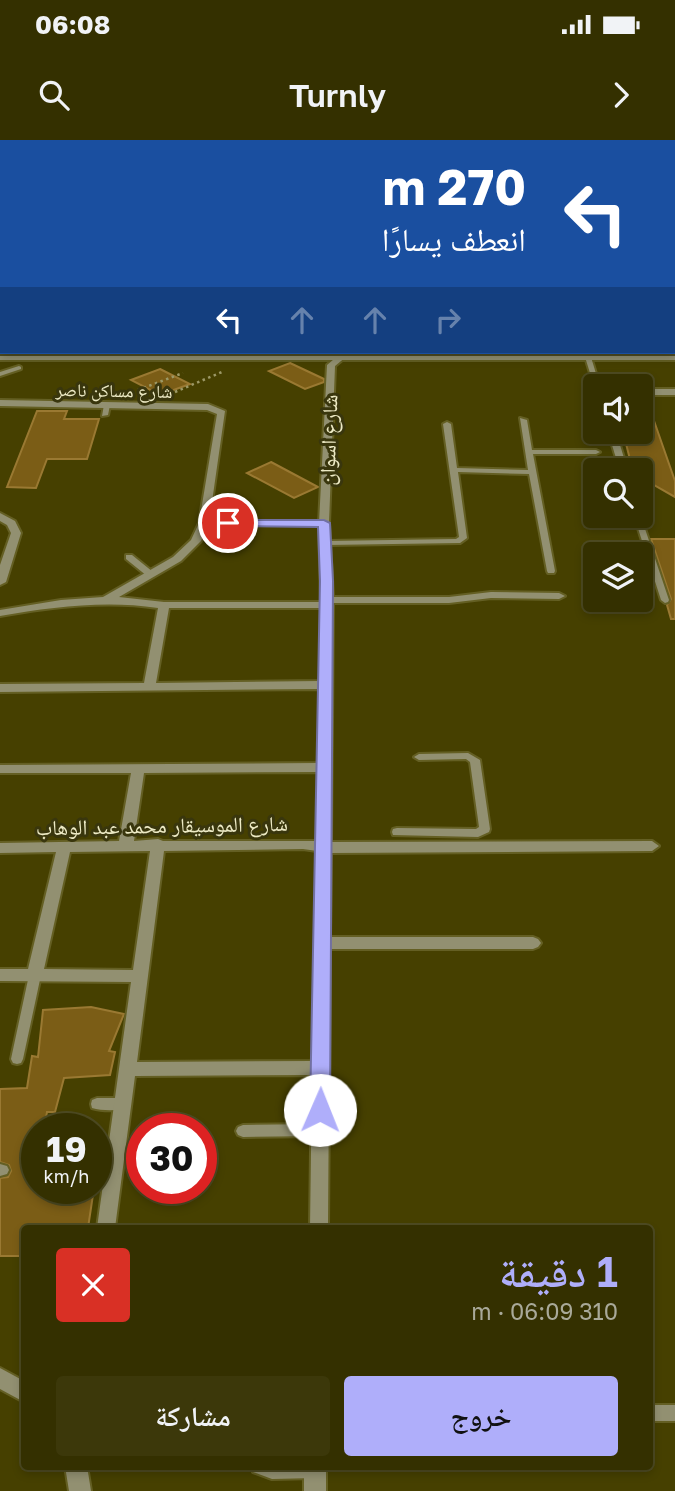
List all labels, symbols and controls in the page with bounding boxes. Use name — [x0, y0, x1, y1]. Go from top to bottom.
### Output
text: 06:08 — [35, 9, 110, 40]
icon: search — [35, 76, 73, 114]
text: Turnly — [289, 76, 386, 114]
icon: forward — [602, 76, 640, 114]
text: 270 m — [382, 157, 526, 216]
icon: left — [550, 168, 641, 259]
text: انعطف يسارًا — [382, 220, 526, 258]
icon: left — [210, 301, 248, 339]
icon: ahead — [283, 301, 321, 339]
icon: ahead — [356, 301, 394, 339]
icon: right — [429, 301, 467, 339]
map controls — [583, 374, 653, 612]
button: sound — [583, 374, 653, 444]
street label: شارع مساكن ناصر — [54, 378, 173, 403]
street label: شارع اسوان — [313, 394, 344, 486]
button: search — [583, 458, 653, 528]
pin — [198, 493, 258, 553]
icon: arrive — [209, 504, 247, 542]
button: layers — [583, 542, 653, 612]
street label: شارع الموسيقار محمد عبد الوهاب — [36, 810, 288, 841]
position arrow — [283, 1073, 357, 1147]
speed limit sign: 30 — [126, 1113, 217, 1204]
text: 19 — [46, 1128, 87, 1170]
text: km/h — [44, 1165, 89, 1187]
text: 1 دقيقة — [499, 1246, 618, 1296]
button: close — [56, 1248, 130, 1322]
text: 310 m · 06:09 — [471, 1297, 618, 1325]
button: مشاركة — [56, 1376, 330, 1456]
button: خروج — [344, 1376, 618, 1456]

